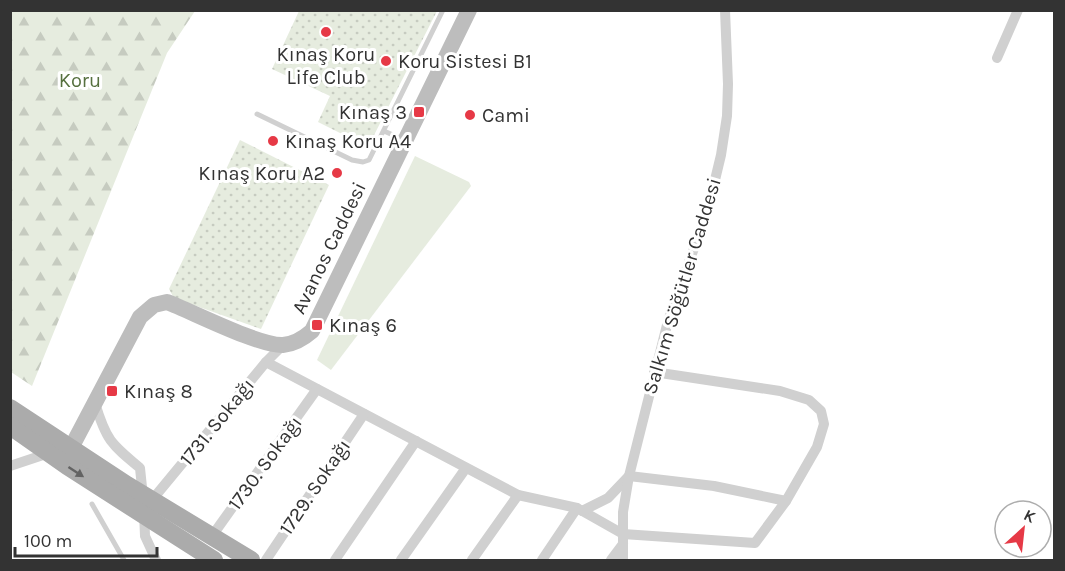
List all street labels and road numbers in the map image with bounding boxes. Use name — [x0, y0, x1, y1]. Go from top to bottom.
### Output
street label: Salkım Söğütler Caddesi — [638, 175, 726, 397]
street label: Avanos Caddesi — [287, 178, 371, 318]
street label: 1731. Sokağı — [175, 374, 259, 470]
street label: 1730. Sokağı — [223, 412, 307, 514]
street label: 1729. Sokağı — [275, 435, 355, 539]

